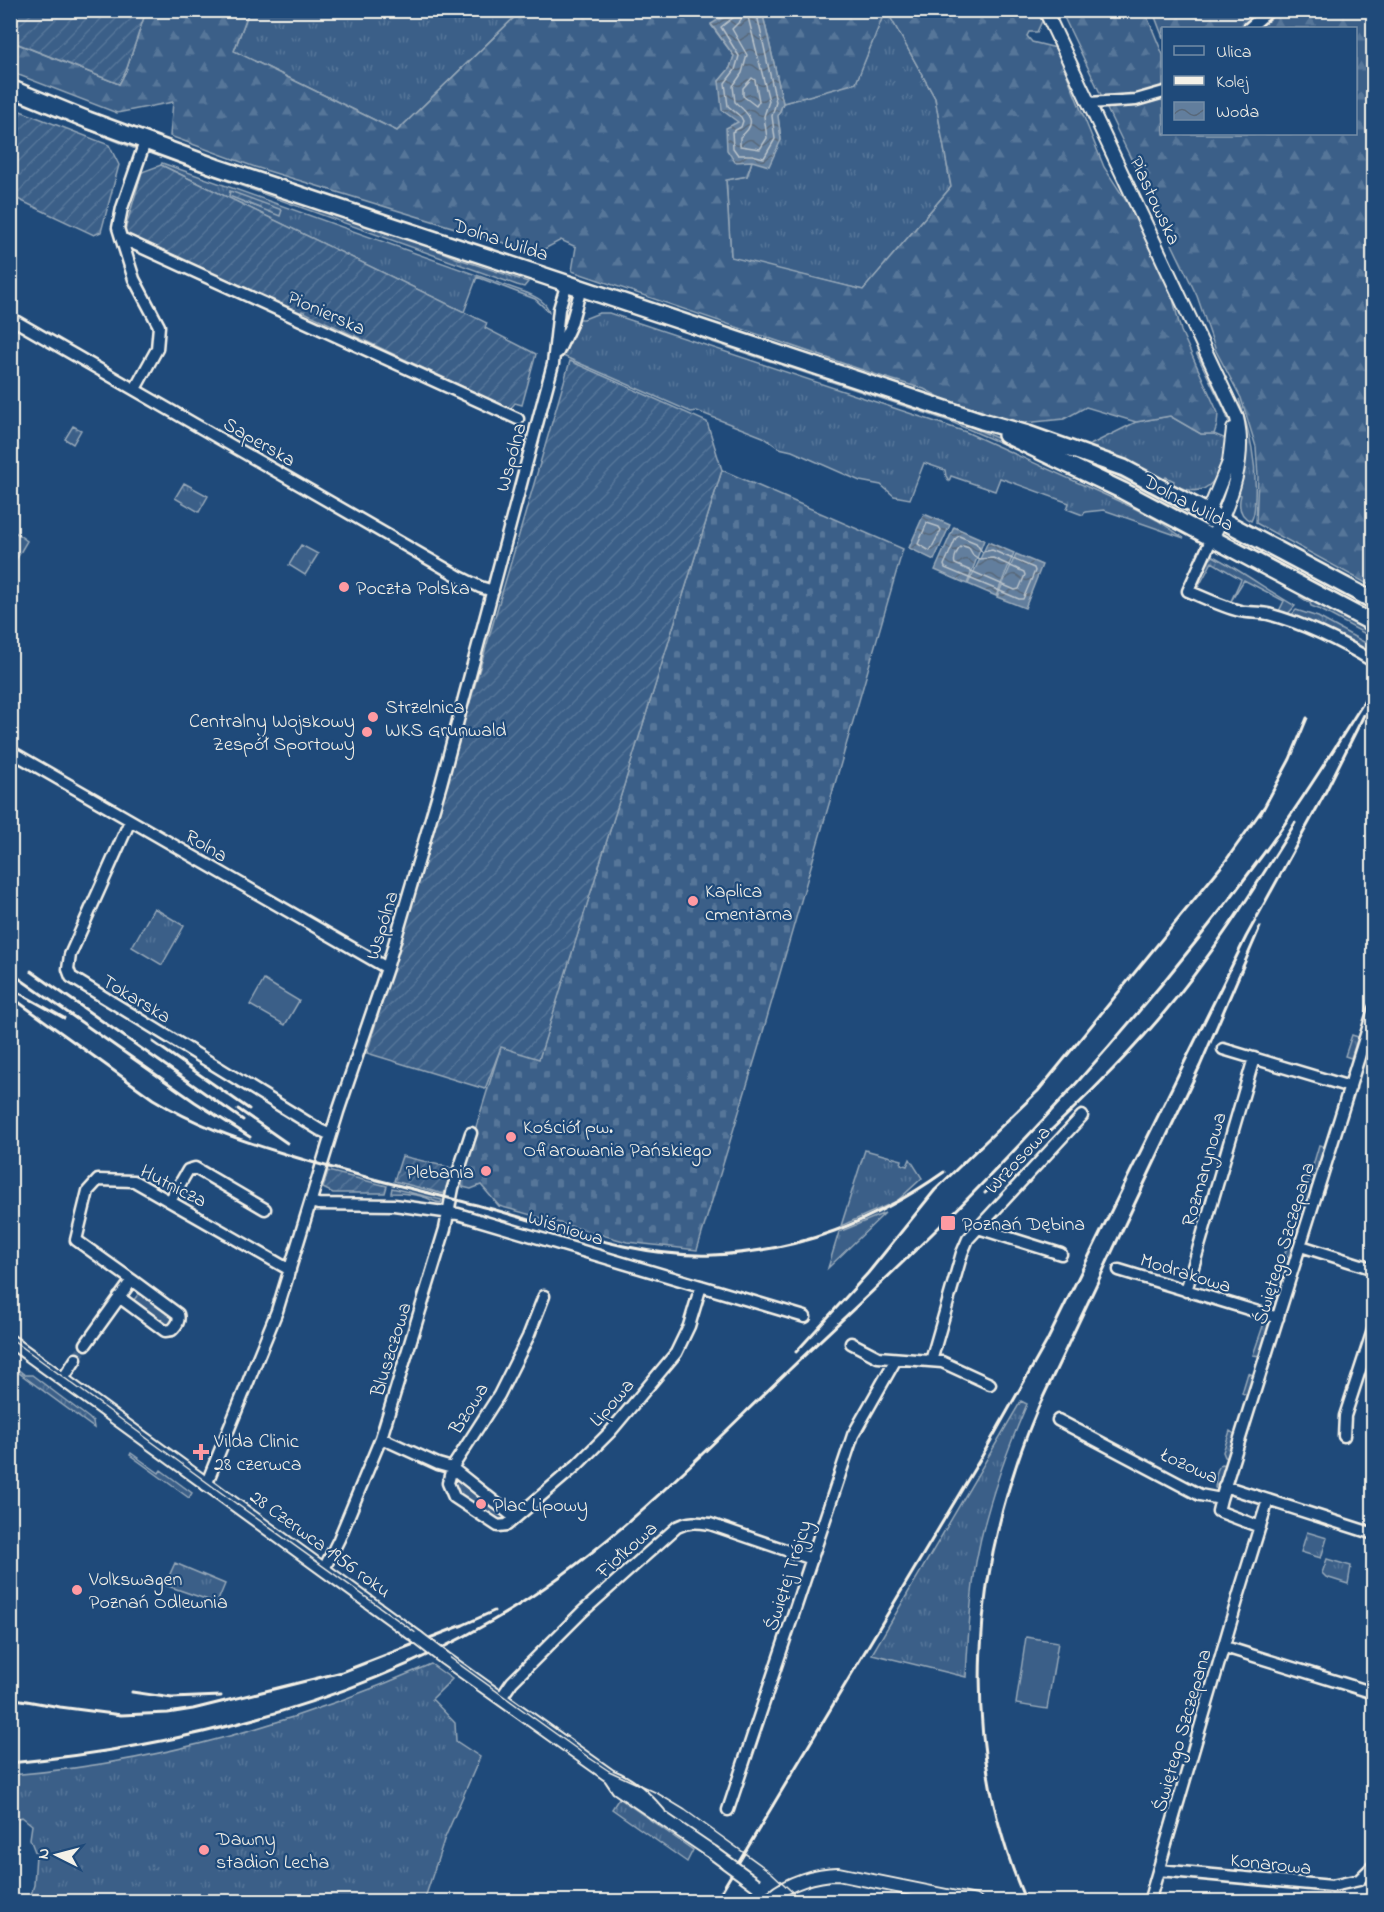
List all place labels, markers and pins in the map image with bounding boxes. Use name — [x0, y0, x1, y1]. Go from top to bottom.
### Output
place label: Poczta Polska — [356, 575, 470, 604]
marker: Poczta Polska — [337, 580, 351, 594]
place label: Strzelnica WKS Grunwald — [385, 694, 507, 746]
place label: Centralny Wojskowy Zespół Sportowy — [189, 708, 355, 760]
marker: Strzelnica WKS Grunwald — [366, 710, 380, 724]
marker: Centralny Wojskowy Zespół Sportowy — [360, 725, 374, 739]
place label: Kaplica cmentarna — [705, 878, 793, 930]
marker: Kaplica cmentarna — [686, 894, 700, 908]
place label: Kościół pw. Ofiarowania Pańskiego — [523, 1114, 712, 1167]
marker: Kościół pw. Ofiarowania Pańskiego — [504, 1130, 518, 1144]
place label: Plebania — [406, 1159, 474, 1188]
marker: Plebania — [479, 1164, 493, 1178]
place label: Poznań Dębina — [962, 1211, 1085, 1240]
marker: Poznań Dębina — [939, 1214, 957, 1232]
place label: Vilda Clinic 28 czerwca — [213, 1428, 301, 1480]
marker: Vilda Clinic 28 czerwca — [192, 1443, 210, 1461]
place label: Plac Lipowy — [493, 1492, 588, 1521]
marker: Plac Lipowy — [474, 1497, 488, 1511]
place label: Volkswagen Poznań Odlewnia — [88, 1566, 228, 1618]
marker: Volkswagen Poznań Odlewnia — [70, 1583, 84, 1597]
place label: Dawny stadion Lecha — [215, 1826, 329, 1878]
marker: Dawny stadion Lecha — [197, 1843, 211, 1857]

